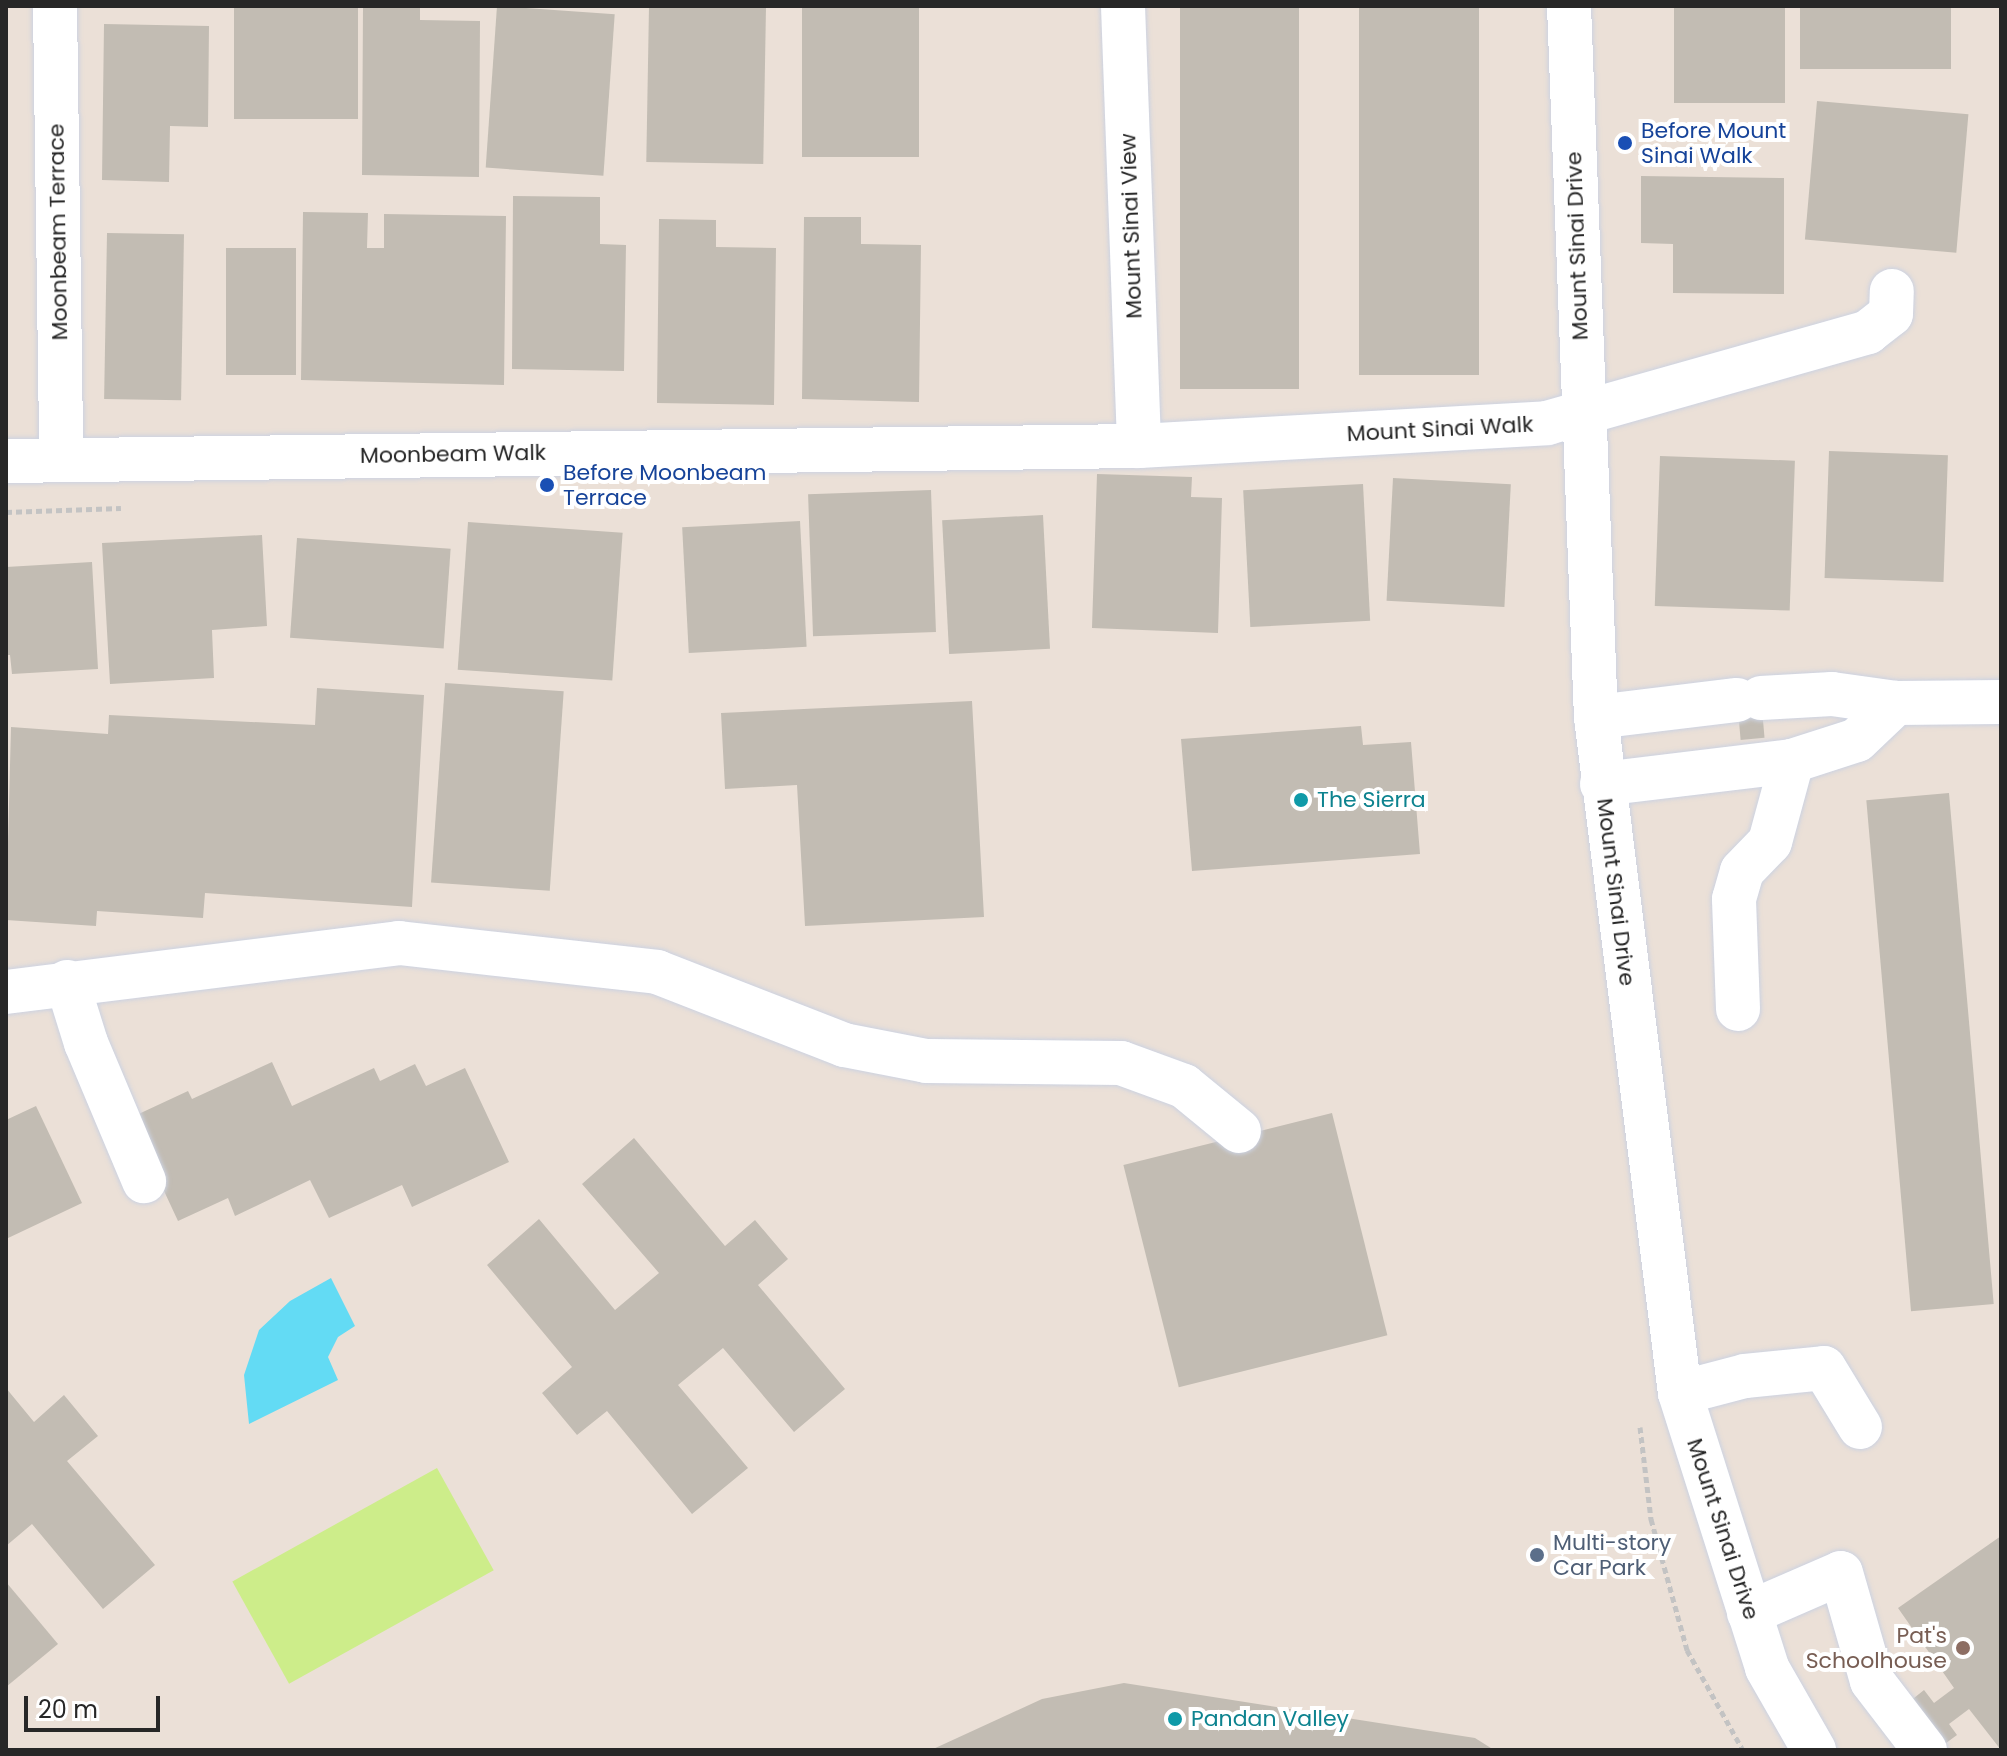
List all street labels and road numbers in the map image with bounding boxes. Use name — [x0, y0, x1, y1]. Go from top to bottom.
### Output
street label: Moonbeam Terrace — [43, 123, 73, 341]
street label: Mount Sinai View — [1115, 133, 1147, 319]
street label: Mount Sinai Drive — [1561, 151, 1593, 341]
street label: Mount Sinai Walk — [1346, 411, 1534, 447]
street label: Moonbeam Walk — [360, 439, 546, 469]
street label: Mount Sinai Drive — [1591, 797, 1641, 987]
street label: Mount Sinai Drive — [1681, 1435, 1765, 1623]

